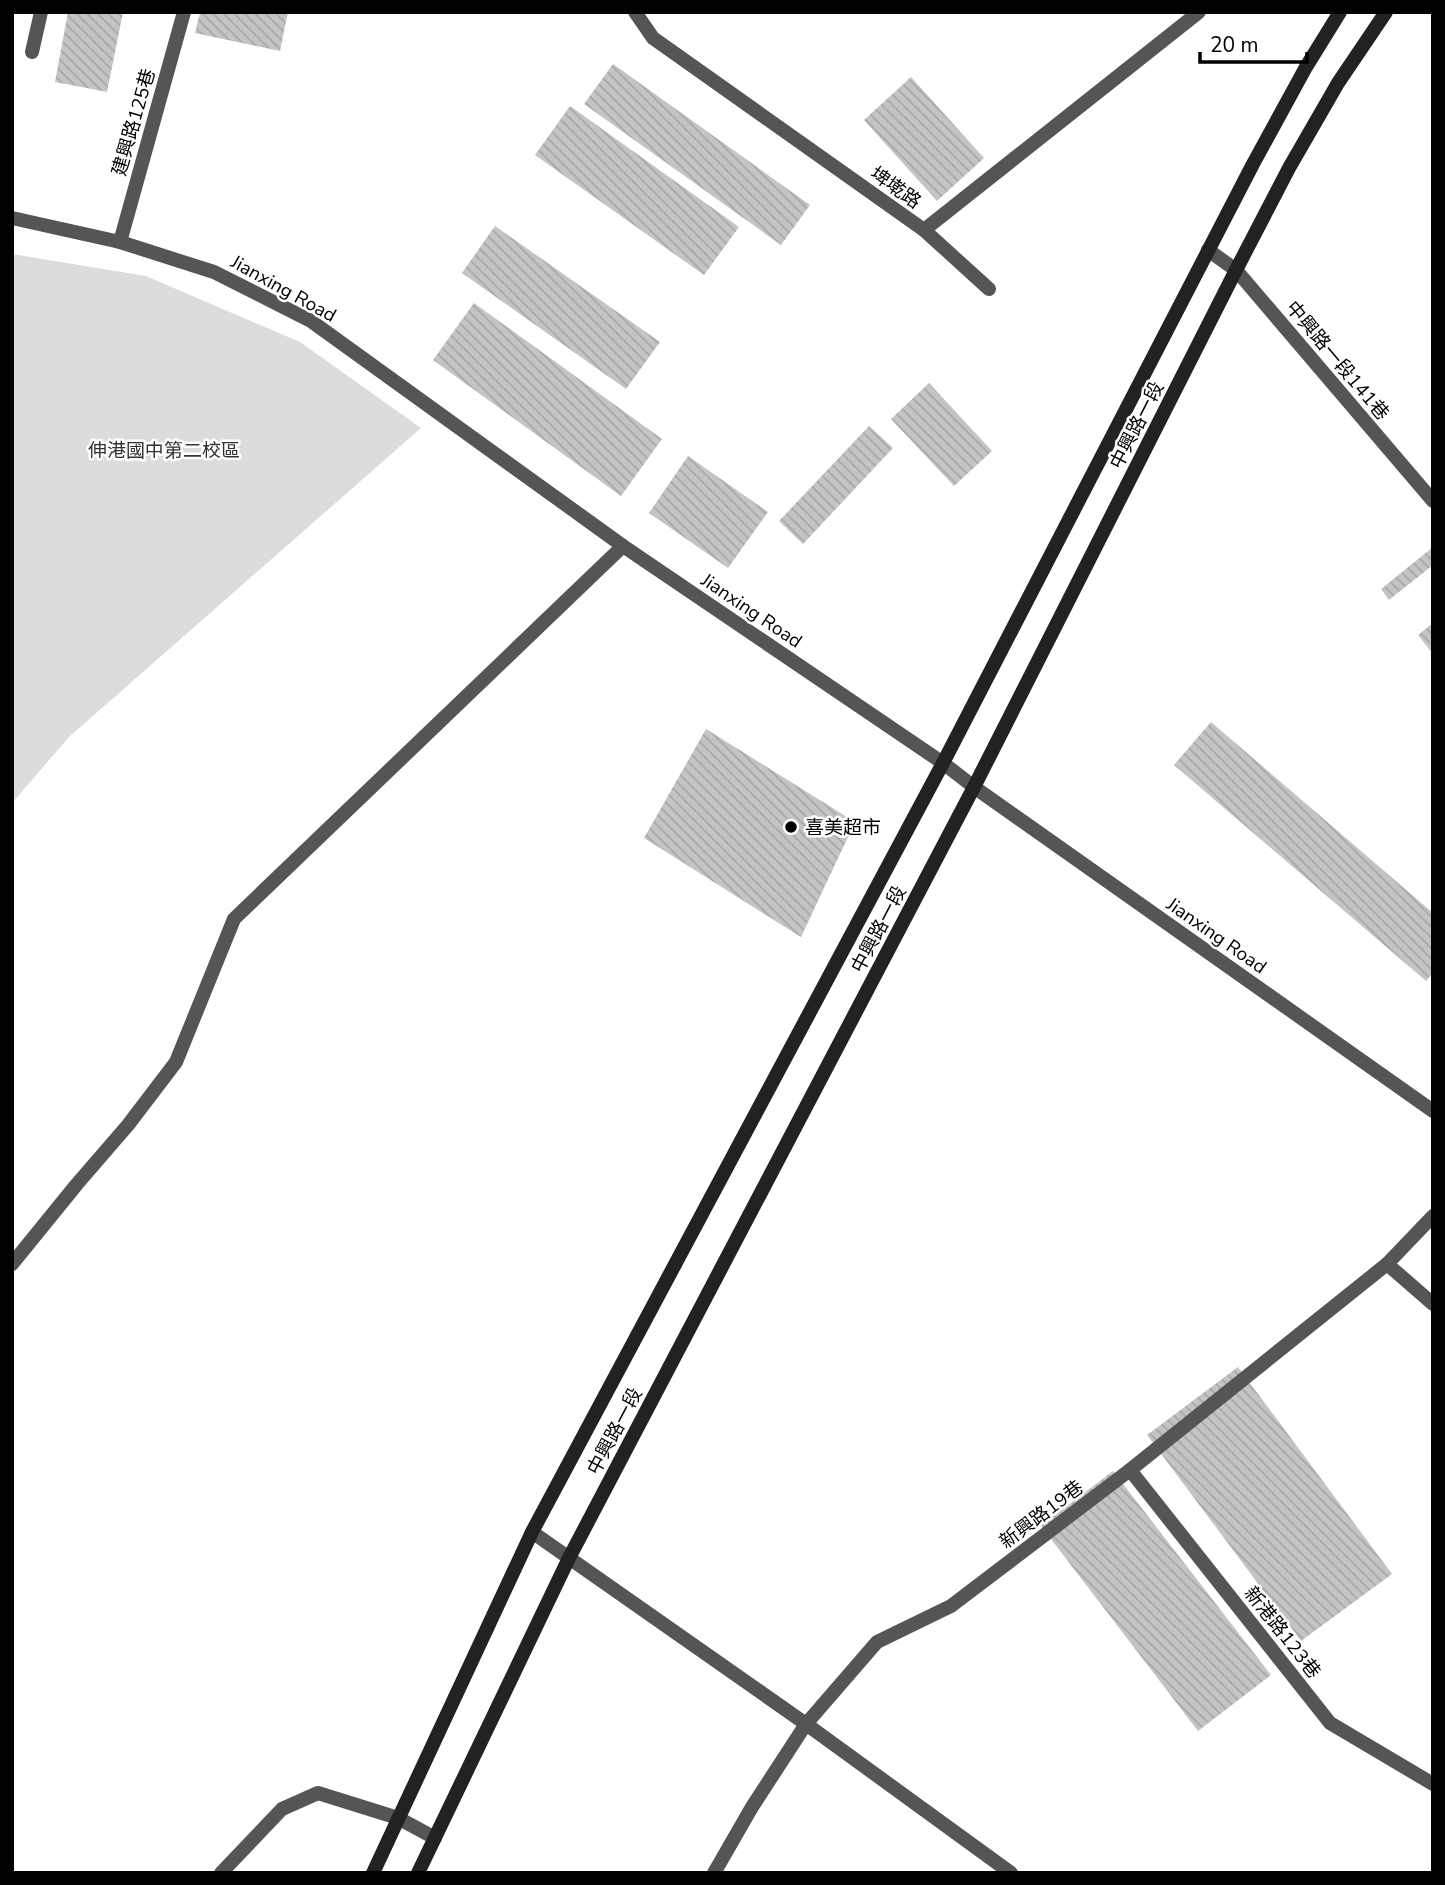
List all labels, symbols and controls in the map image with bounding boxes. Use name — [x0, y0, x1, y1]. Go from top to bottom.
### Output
scale bar — [1200, 21, 1307, 65]
text: 20 m — [1210, 31, 1259, 59]
street label: 建興路125巷 — [106, 66, 162, 179]
street label: 埤墘路 — [865, 161, 926, 215]
street label: Jianxing Road — [225, 249, 341, 329]
street label: 中興路一段141巷 — [1280, 296, 1395, 426]
street label: 中興路一段 — [1104, 377, 1170, 474]
park label: 伸港國中第二校區 — [88, 438, 240, 464]
street label: Jianxing Road — [695, 567, 807, 654]
place label: 喜美超市 — [805, 815, 881, 841]
marker: 喜美超市 — [783, 819, 799, 835]
street label: 中興路一段 — [845, 881, 913, 978]
street label: Jianxing Road — [1160, 891, 1272, 980]
street label: 中興路一段 — [581, 1383, 649, 1480]
street label: 新興路19巷 — [994, 1475, 1089, 1555]
street label: 新港路123巷 — [1238, 1581, 1326, 1684]

